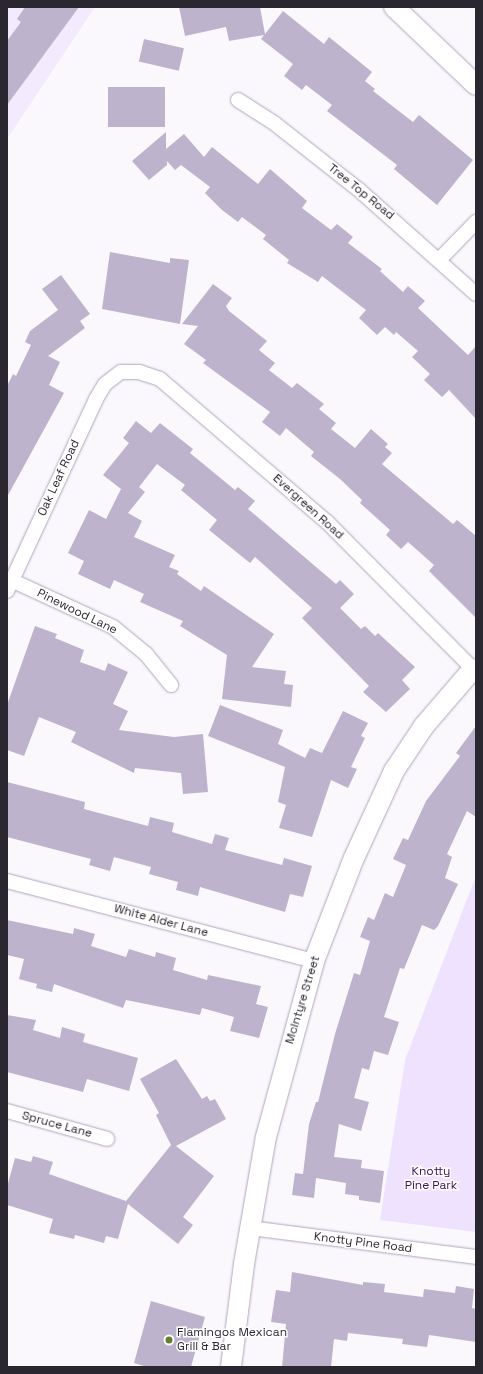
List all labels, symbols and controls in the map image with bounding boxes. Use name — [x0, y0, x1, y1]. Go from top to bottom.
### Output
street label: Tree Top Road — [325, 161, 397, 223]
street label: Oak Leaf Road — [35, 438, 83, 518]
street label: Evergreen Road — [270, 471, 346, 543]
street label: Pinewood Lane — [35, 586, 119, 638]
street label: White Alder Lane — [112, 901, 210, 941]
street label: McIntyre Street — [283, 954, 323, 1046]
street label: Spruce Lane — [20, 1109, 94, 1141]
park label: Knotty Pine Park — [405, 1165, 457, 1193]
street label: Knotty Pine Road — [313, 1230, 413, 1256]
place label: Flamingos Mexican Grill & Bar — [177, 1326, 287, 1354]
marker: Flamingos Mexican Grill & Bar — [164, 1335, 174, 1345]

